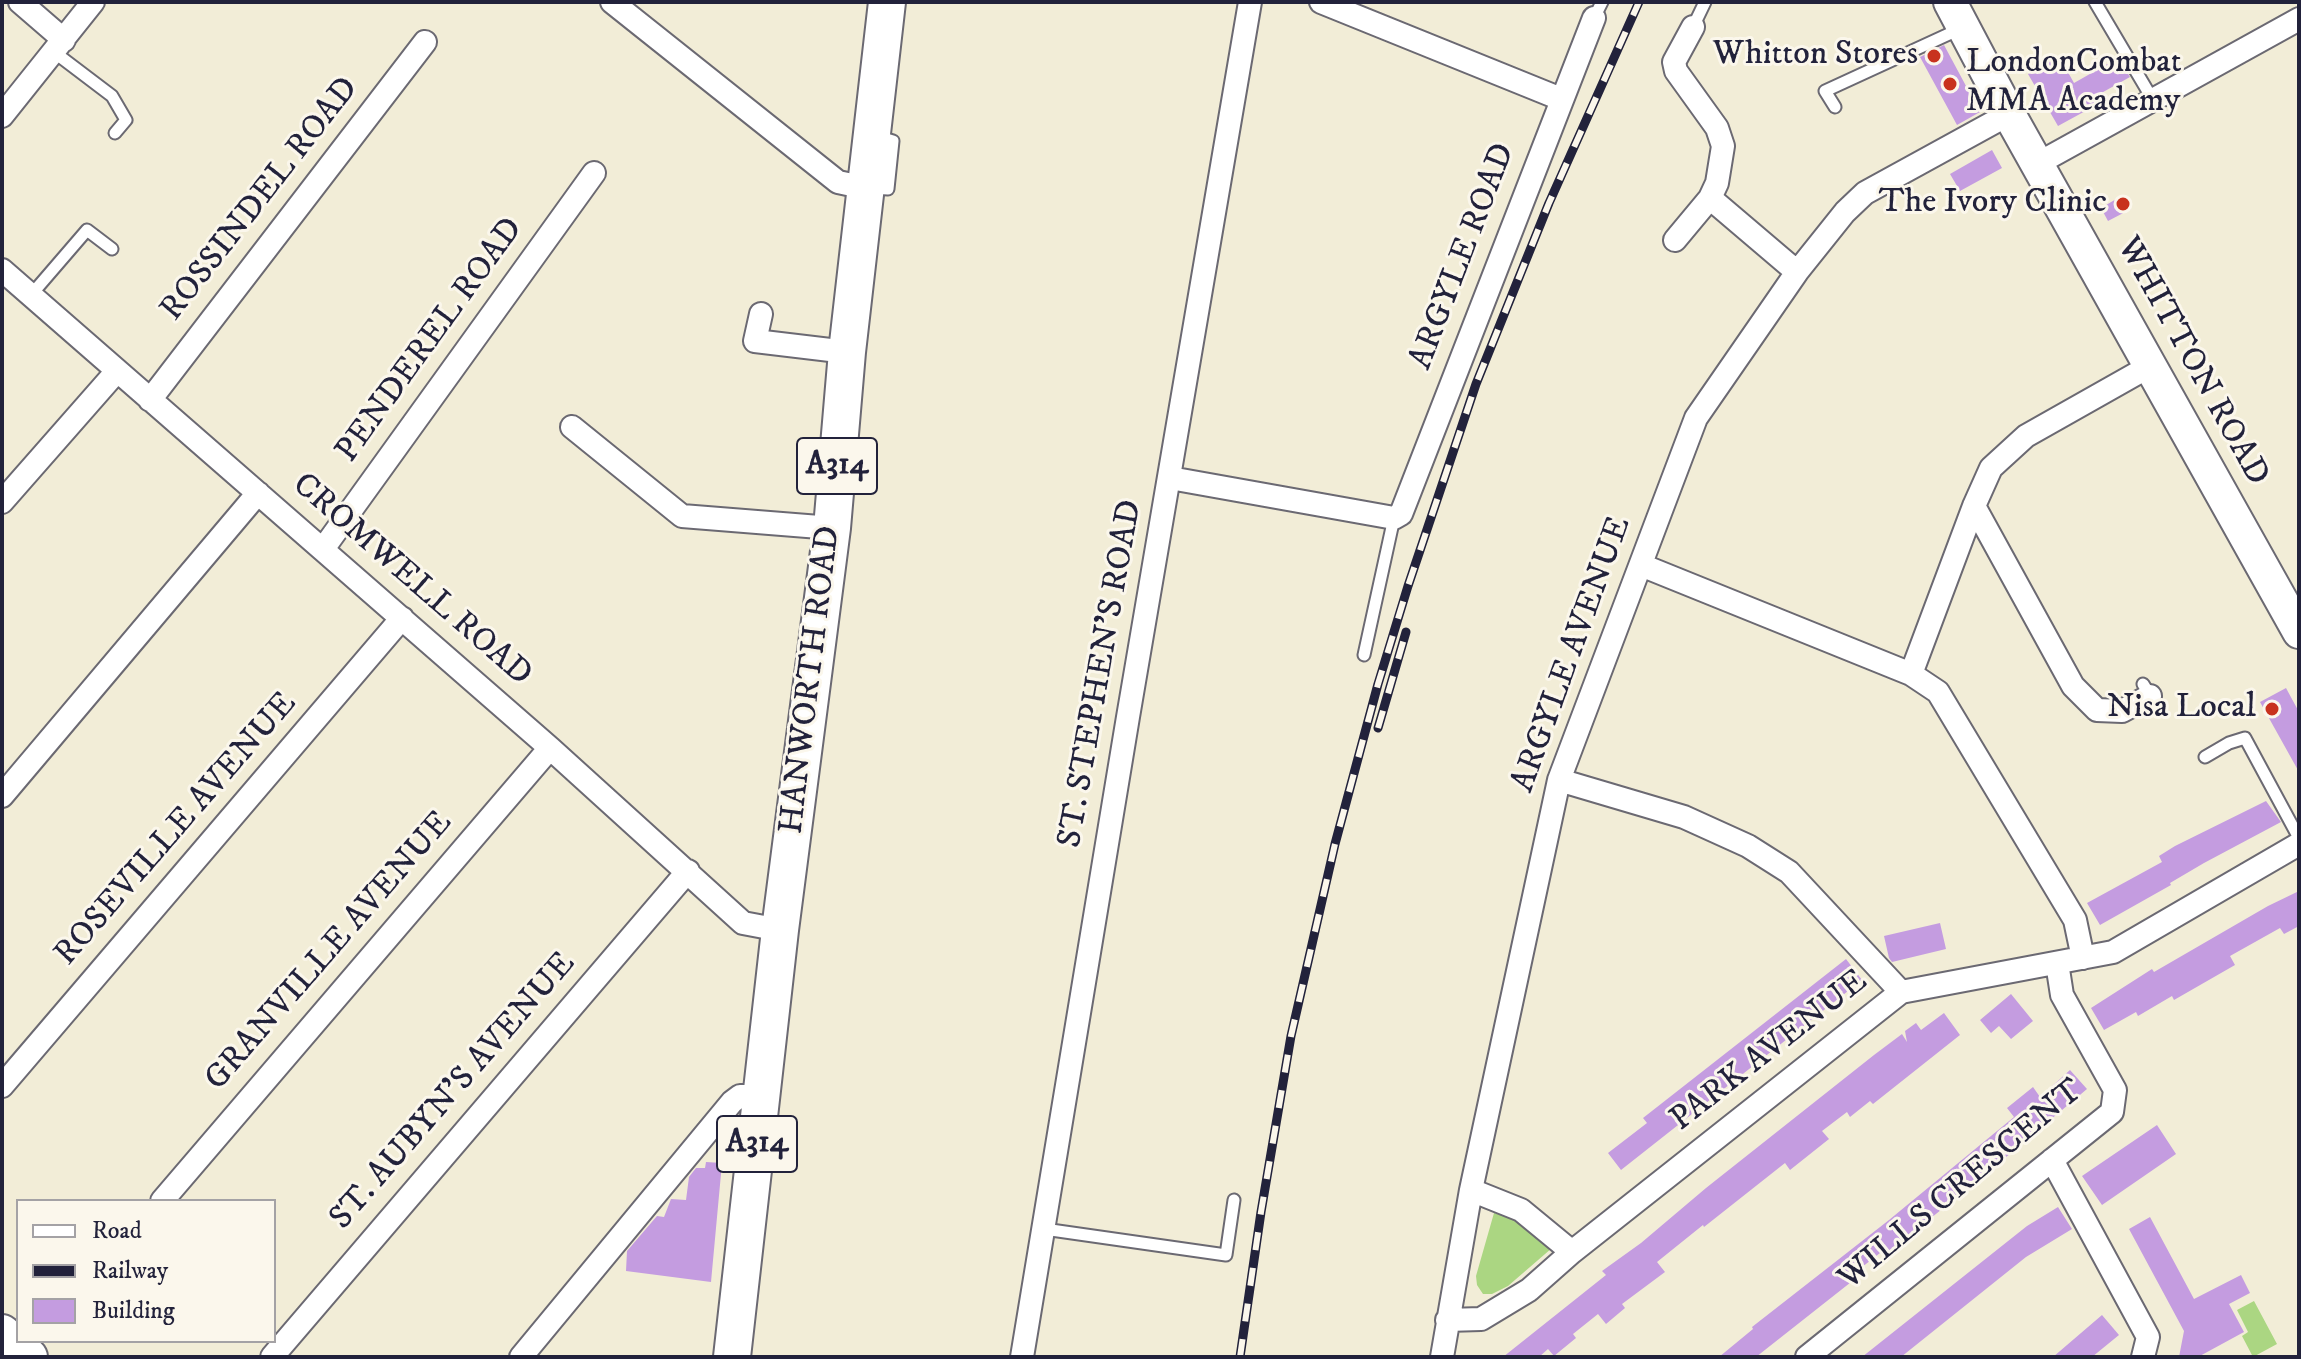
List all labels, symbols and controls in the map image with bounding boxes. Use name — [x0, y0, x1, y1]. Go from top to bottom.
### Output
place label: Whitton Stores — [1713, 36, 1918, 76]
place label: LondonCombat MMA Academy — [1966, 44, 2182, 124]
marker: Whitton Stores — [1925, 47, 1943, 65]
street label: ROSSINDEL ROAD — [153, 70, 369, 330]
marker: LondonCombat MMA Academy — [1941, 75, 1959, 93]
street label: ARGYLE ROAD — [1402, 138, 1526, 376]
place label: The Ivory Clinic — [1879, 184, 2107, 224]
marker: The Ivory Clinic — [2114, 195, 2132, 213]
street label: PENDEREL ROAD — [329, 211, 533, 471]
street label: WHITTON ROAD — [2106, 231, 2276, 493]
road number: A314 — [797, 438, 877, 494]
street label: CROMWELL ROAD — [283, 466, 539, 696]
street label: ST. STEPHEN'S ROAD — [1051, 497, 1153, 851]
street label: ARGYLE AVENUE — [1504, 512, 1642, 798]
street label: HANWORTH ROAD — [773, 524, 851, 836]
street label: ROSEVILLE AVENUE — [47, 685, 307, 975]
place label: Nisa Local — [2107, 689, 2256, 729]
marker: Nisa Local — [2263, 700, 2281, 718]
street label: GRANVILLE AVENUE — [198, 804, 462, 1100]
street label: ST. AUBYN'S AVENUE — [322, 945, 586, 1239]
street label: PARK AVENUE — [1663, 962, 1877, 1142]
street label: WILLS CRESCENT — [1831, 1072, 2093, 1300]
road number: A314 — [717, 1116, 797, 1172]
legend — [16, 1199, 276, 1343]
text: Road — [92, 1216, 142, 1246]
text: Railway — [92, 1256, 168, 1286]
text: Building — [92, 1296, 175, 1326]

